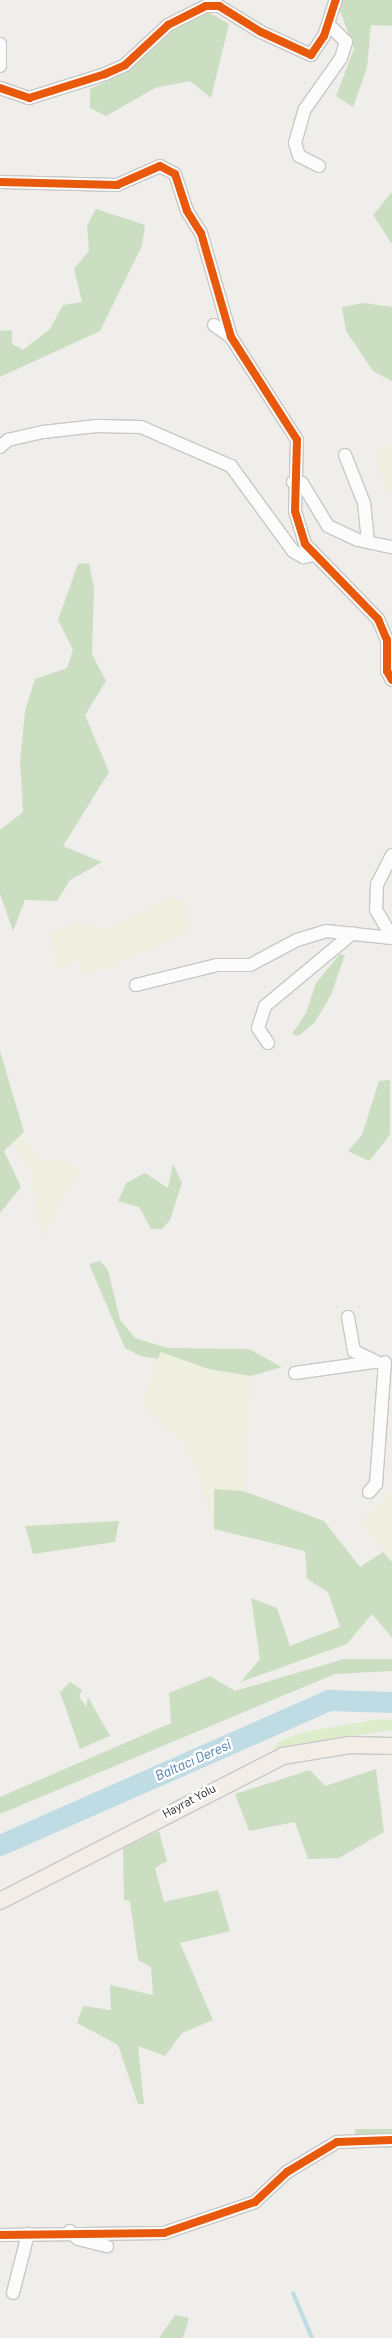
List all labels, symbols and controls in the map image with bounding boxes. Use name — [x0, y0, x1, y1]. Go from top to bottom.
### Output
water label: Baltacı Deresi — [152, 1736, 234, 1784]
street label: Hayrat Yolu — [160, 1781, 218, 1821]

